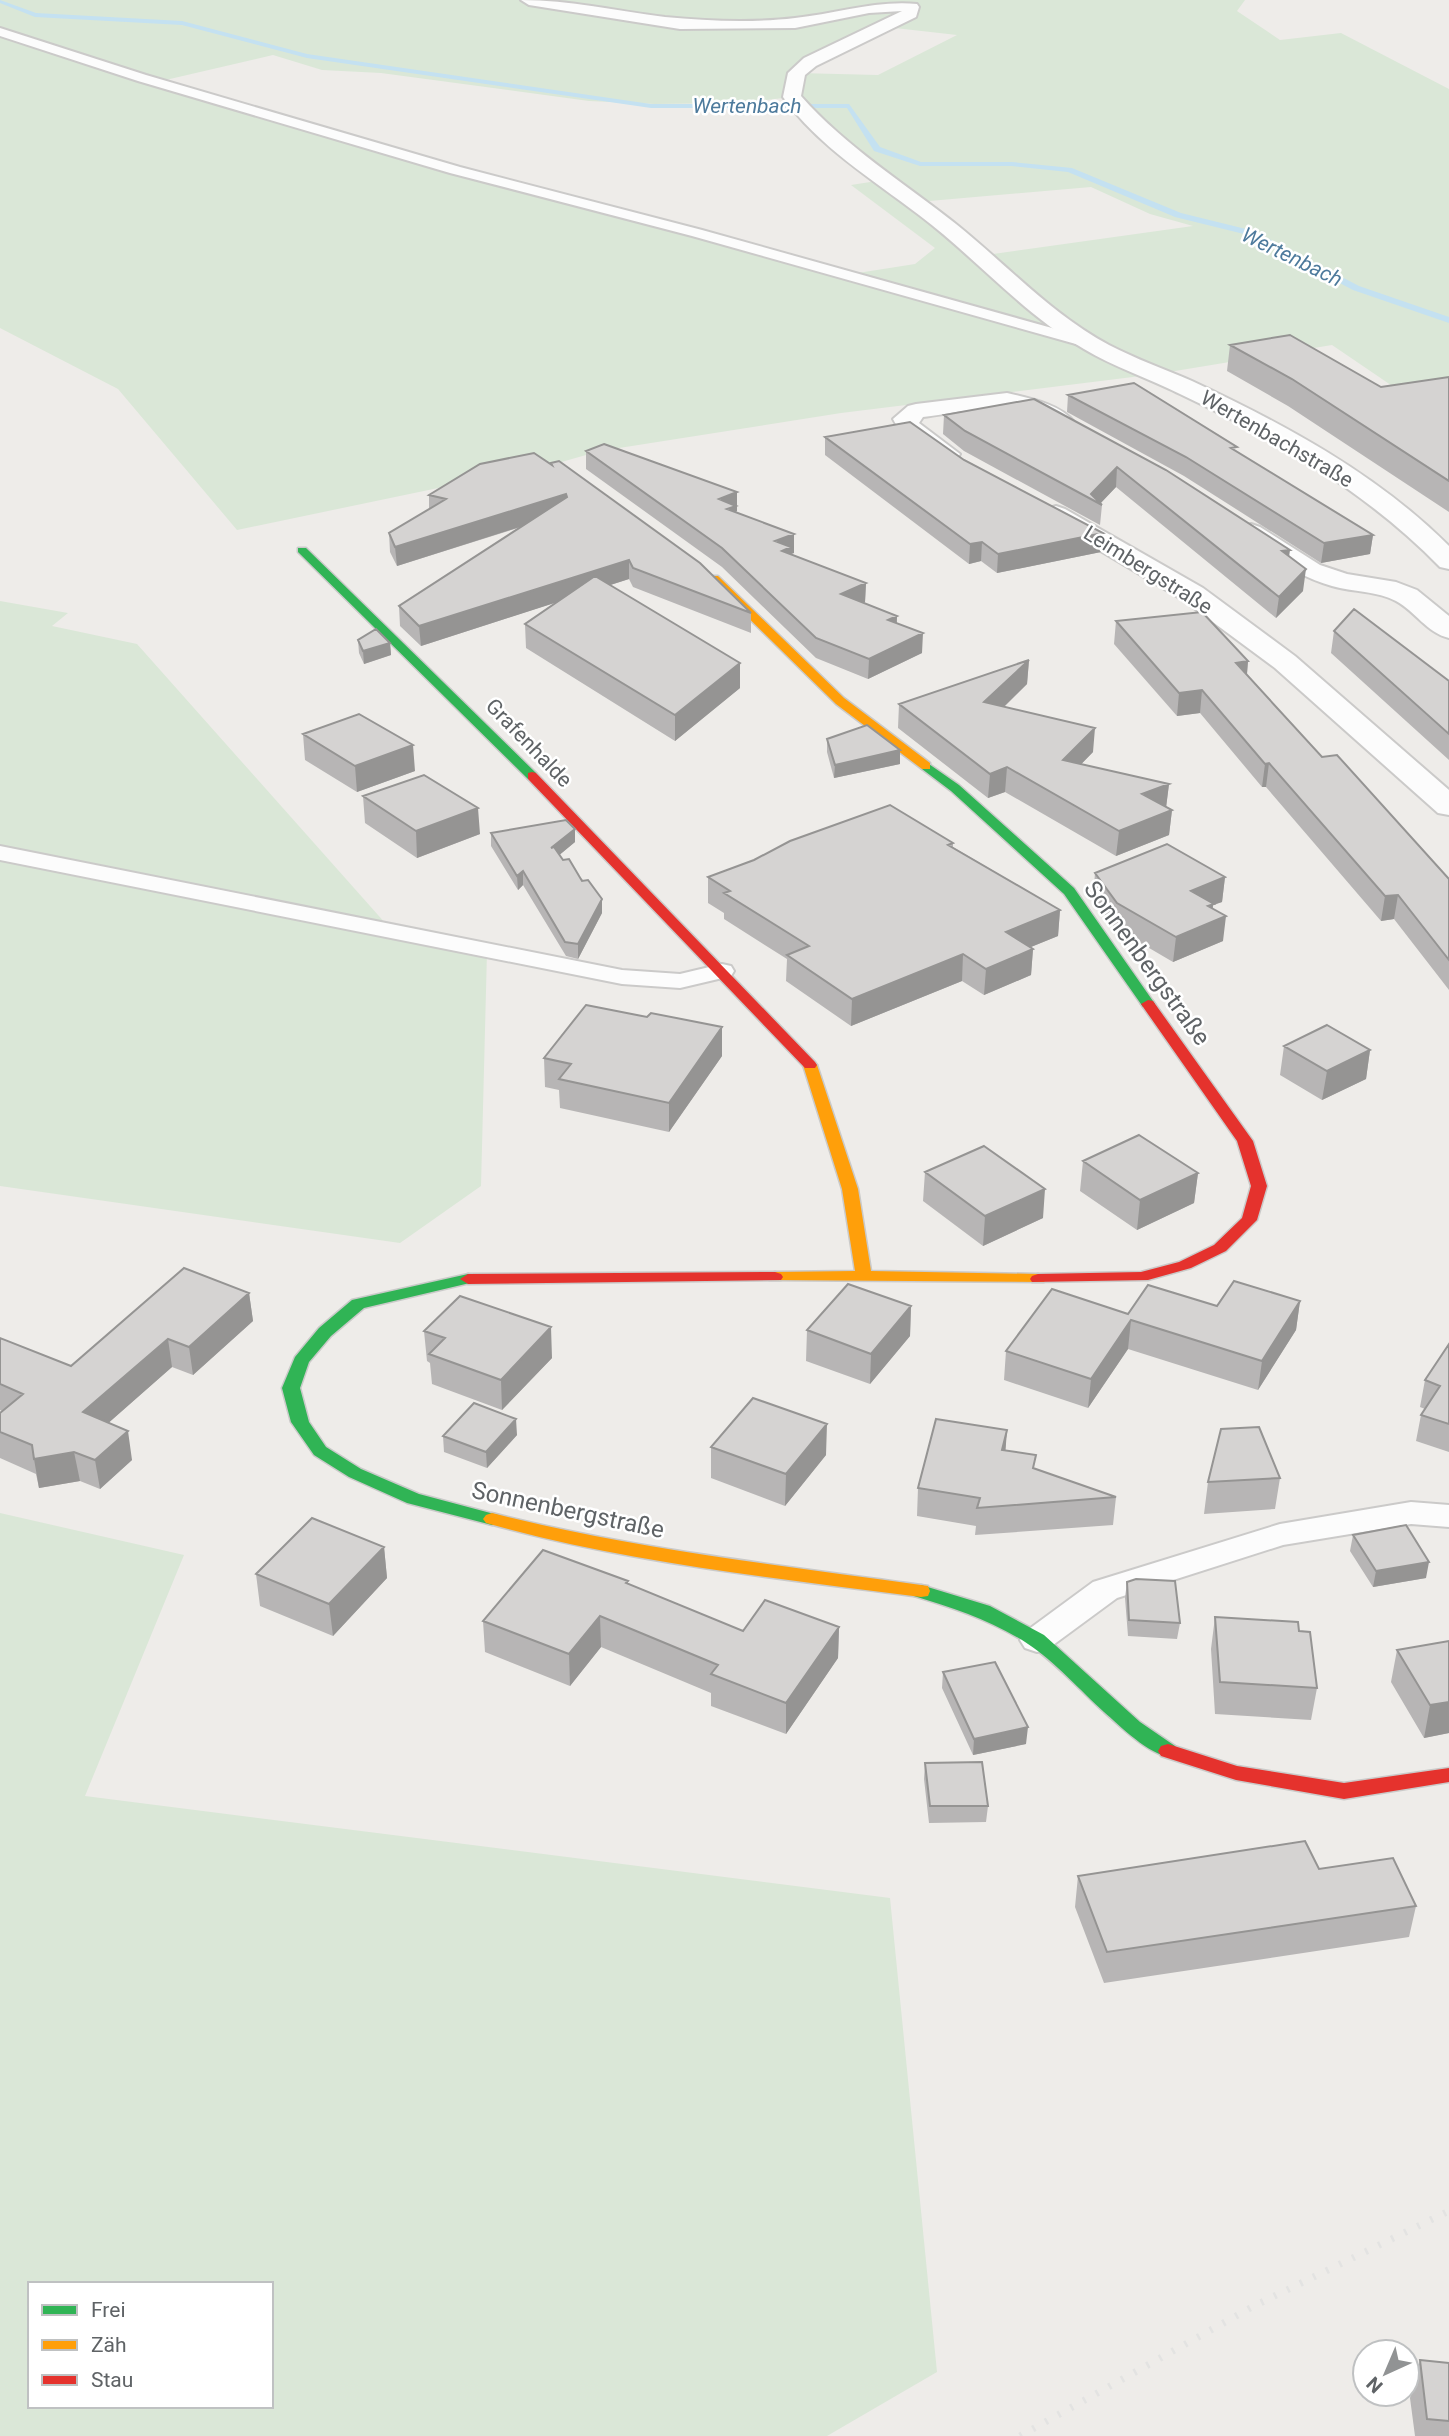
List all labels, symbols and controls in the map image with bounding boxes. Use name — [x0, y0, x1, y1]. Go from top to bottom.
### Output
water label: Wertenbach — [692, 94, 802, 118]
water label: Wertenbach — [1238, 222, 1346, 292]
street label: Wertenbachstraße — [1197, 386, 1357, 492]
street label: Leimbergstraße — [1079, 521, 1217, 619]
street label: Grafenhalde — [481, 694, 577, 792]
street label: Sonnenbergstraße — [1078, 875, 1216, 1051]
street label: Sonnenbergstraße — [469, 1476, 667, 1544]
legend — [28, 2282, 273, 2408]
text: Frei — [91, 2298, 126, 2322]
text: Zäh — [91, 2333, 127, 2357]
north arrow — [1351, 2338, 1421, 2408]
text: Stau — [91, 2368, 133, 2392]
text: N — [1362, 2372, 1387, 2398]

